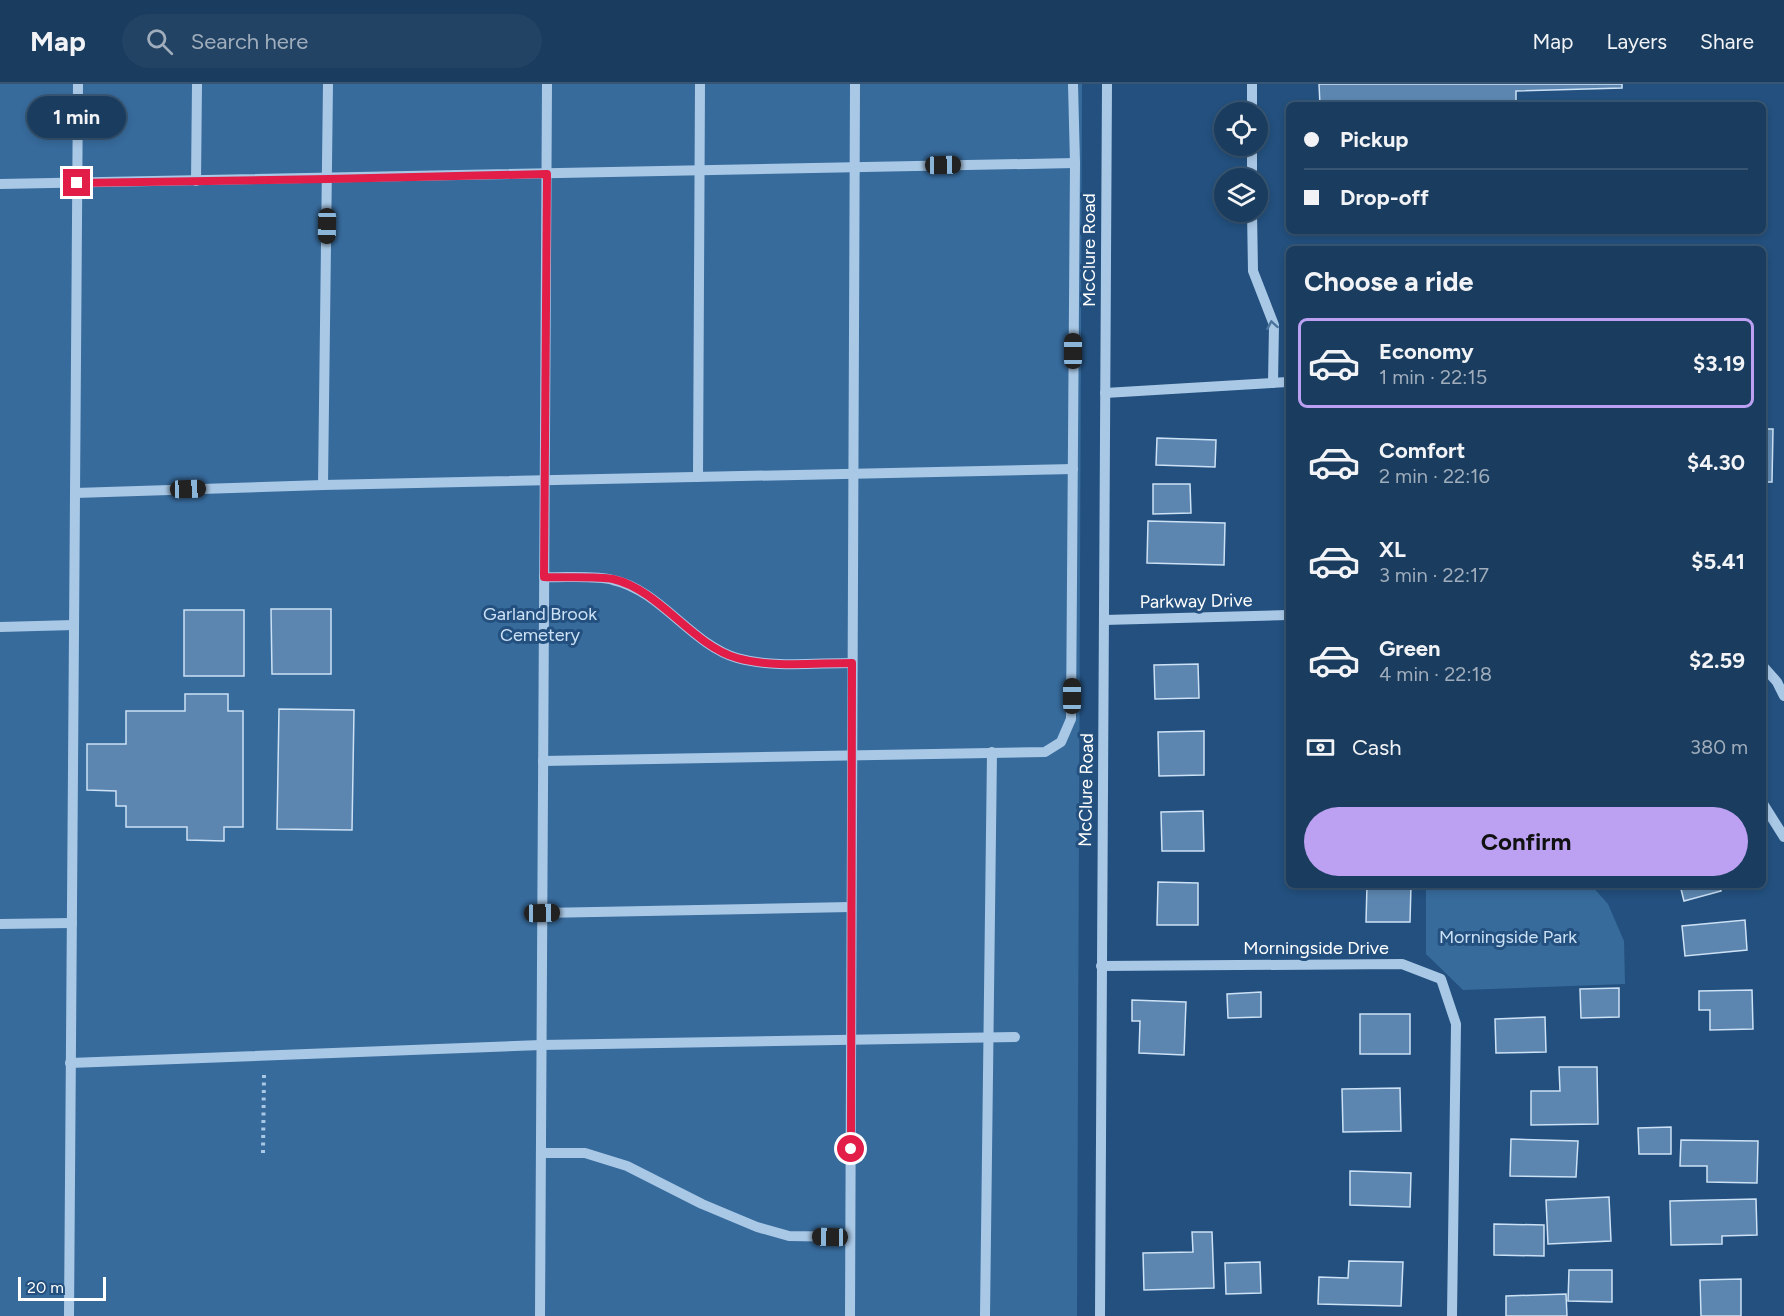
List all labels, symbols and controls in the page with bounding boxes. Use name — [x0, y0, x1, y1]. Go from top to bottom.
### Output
search box — [122, 14, 542, 68]
text: Map — [30, 24, 86, 58]
icon: search — [143, 25, 176, 58]
text: Search here — [191, 28, 308, 55]
text: Map — [1533, 29, 1573, 54]
text: Layers — [1606, 29, 1667, 54]
text: Share — [1700, 29, 1754, 54]
callout: 1 min — [28, 96, 127, 138]
map controls — [1214, 102, 1268, 222]
button: locate — [1214, 102, 1268, 156]
text: 1 min — [53, 105, 100, 129]
text: Pickup — [1340, 126, 1409, 153]
car — [925, 156, 961, 174]
button: layers — [1214, 168, 1268, 222]
route end — [63, 169, 90, 196]
text: Drop-off — [1340, 184, 1429, 211]
street label: McClure Road — [1078, 193, 1100, 307]
car — [318, 208, 336, 244]
text: Choose a ride — [1304, 265, 1473, 298]
one-way arrow — [1266, 320, 1279, 330]
car — [1064, 333, 1082, 369]
icon: car — [1307, 336, 1361, 390]
text: Economy — [1379, 338, 1474, 365]
text: $3.19 — [1693, 350, 1745, 377]
text: 1 min · 22:15 — [1379, 365, 1487, 389]
icon: car — [1307, 435, 1361, 489]
text: Comfort — [1379, 437, 1465, 464]
text: $4.30 — [1687, 449, 1745, 476]
text: 2 min · 22:16 — [1379, 464, 1490, 488]
car — [170, 479, 206, 499]
icon: car — [1307, 534, 1361, 588]
text: XL — [1379, 536, 1406, 563]
text: $5.41 — [1691, 548, 1745, 575]
text: 3 min · 22:17 — [1379, 563, 1489, 587]
street label: Parkway Drive — [1139, 589, 1253, 613]
park label: Garland Brook Cemetery — [483, 603, 597, 646]
icon: car — [1307, 633, 1361, 687]
text: Green — [1379, 635, 1441, 662]
text: $2.59 — [1689, 647, 1745, 674]
text: 4 min · 22:18 — [1379, 662, 1492, 686]
car — [1063, 678, 1081, 714]
icon: cash — [1304, 731, 1337, 764]
street label: McClure Road — [1074, 733, 1098, 847]
text: Cash — [1352, 734, 1402, 761]
text: 380 m — [1690, 735, 1748, 759]
button: Confirm — [1304, 807, 1748, 876]
car — [524, 904, 560, 922]
park label: Morningside Park — [1439, 926, 1577, 948]
street label: Morningside Drive — [1243, 937, 1389, 959]
route start — [837, 1135, 864, 1162]
car — [812, 1228, 848, 1246]
scale bar — [18, 1274, 106, 1302]
text: 20 m — [27, 1278, 64, 1297]

